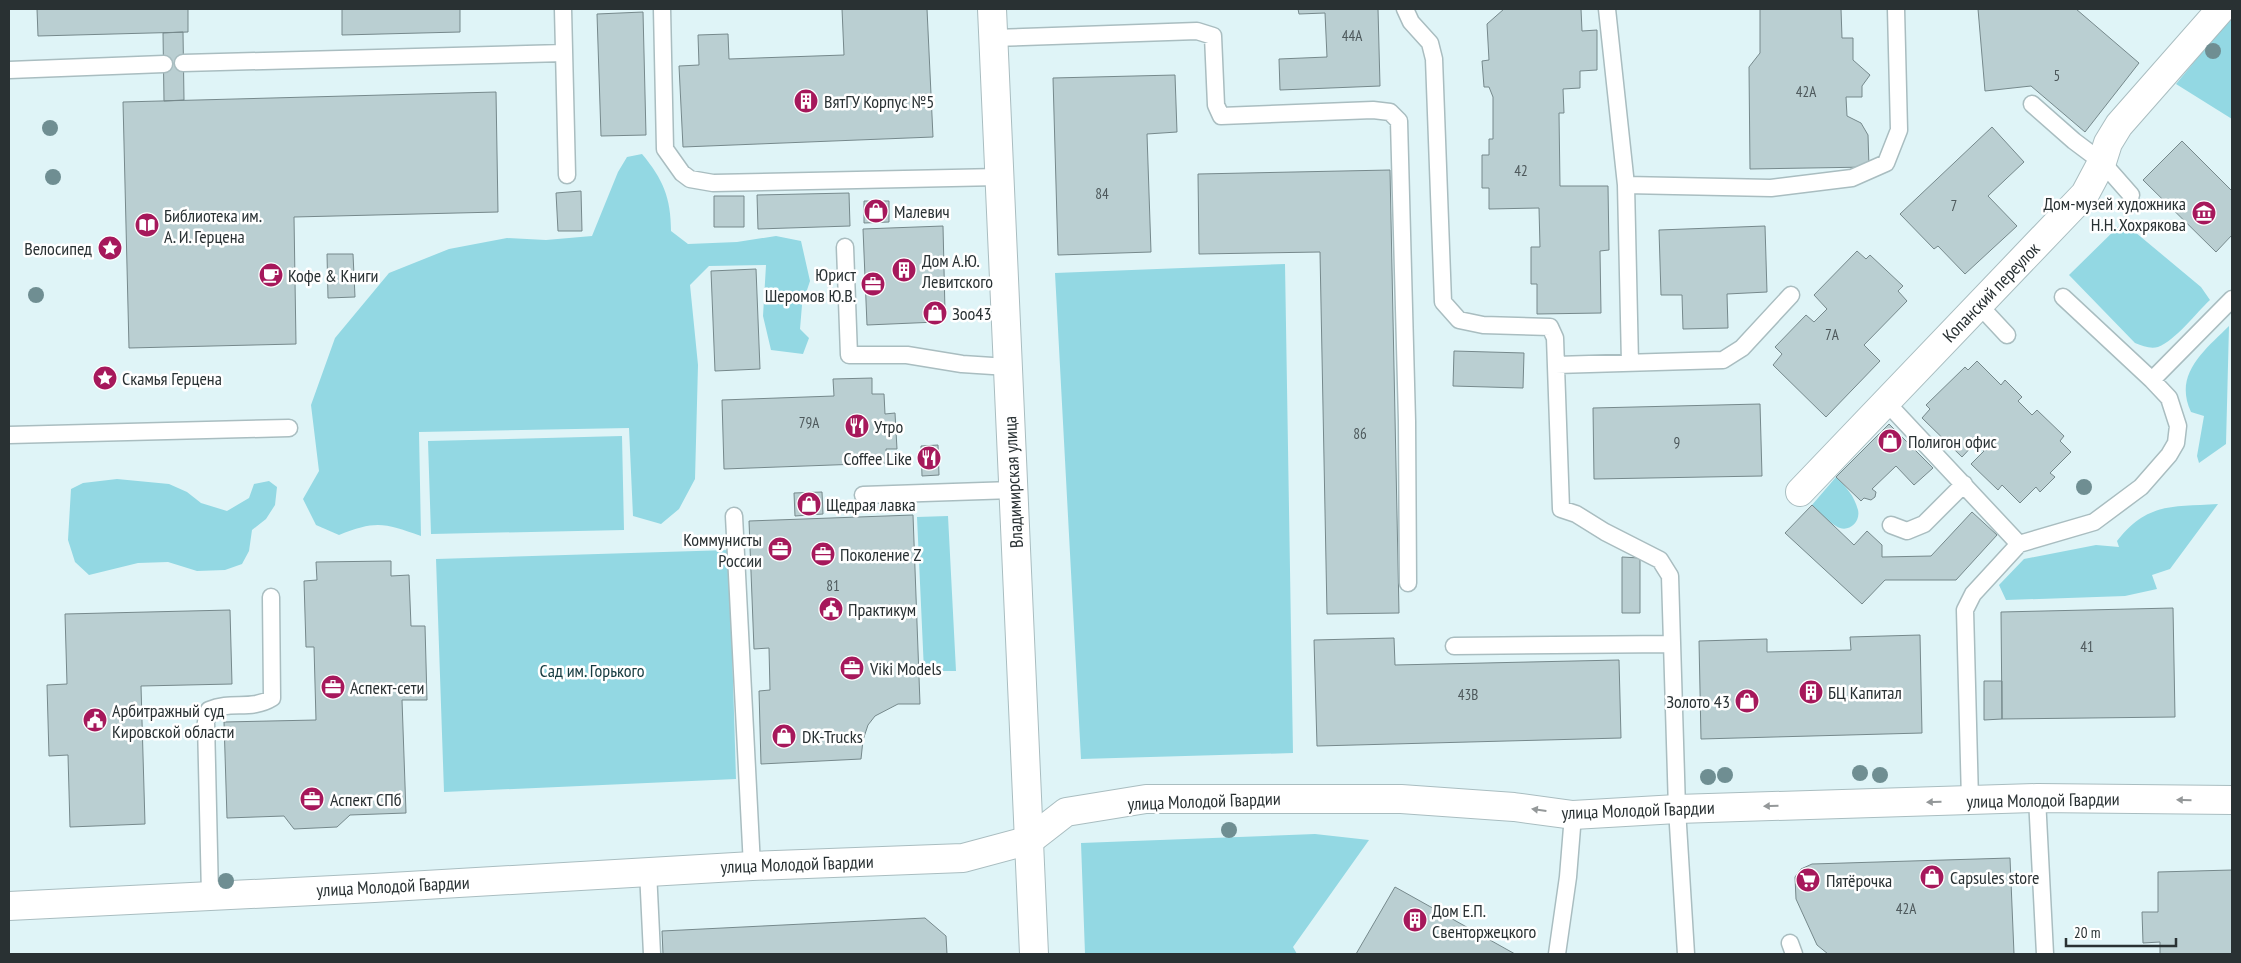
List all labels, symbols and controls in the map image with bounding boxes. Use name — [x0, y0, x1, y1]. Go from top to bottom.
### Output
house number: 44А — [1342, 26, 1363, 45]
house number: 5 — [2054, 66, 2060, 85]
house number: 42А — [1796, 82, 1817, 101]
building icon: ВятГУ Корпус №5 — [793, 88, 819, 114]
place label: ВятГУ Корпус №5 — [824, 90, 934, 113]
house number: 42 — [1514, 161, 1528, 180]
house number: 84 — [1095, 184, 1109, 203]
place label: Дом-музей художника Н.Н. Хохрякова — [2044, 192, 2186, 236]
house number: 7 — [1951, 196, 1957, 215]
shop icon: Малевич — [863, 198, 889, 224]
place label: Малевич — [894, 200, 950, 223]
museum icon: Дом-музей художника Н.Н. Хохрякова — [2191, 200, 2217, 226]
place label: Библиотека им. А. И. Герцена — [164, 204, 262, 248]
library icon: Библиотека им. А. И. Герцена — [134, 212, 160, 238]
place icon: Велосипед — [97, 235, 123, 261]
place label: Велосипед — [24, 237, 92, 260]
street label: Копанский переулок — [1937, 237, 2045, 347]
place label: Дом А.Ю. Левитского — [921, 249, 993, 293]
building icon: Дом А.Ю. Левитского — [891, 257, 917, 283]
cafe icon: Кофе & Книги — [258, 262, 284, 288]
place label: Юрист Шеромов Ю.В. — [765, 263, 856, 307]
place label: Кофе & Книги — [288, 264, 378, 287]
office icon: Юрист Шеромов Ю.В. — [860, 271, 886, 297]
shop icon: Зоо43 — [922, 300, 948, 326]
place label: Зоо43 — [952, 302, 992, 325]
house number: 7А — [1825, 325, 1840, 344]
place icon: Скамья Герцена — [92, 365, 118, 391]
place label: Скамья Герцена — [122, 367, 222, 390]
house number: 79А — [799, 413, 820, 432]
restaurant icon: Утро — [844, 413, 870, 439]
place label: Утро — [874, 415, 903, 438]
street label: Владимирская улица — [998, 415, 1028, 549]
house number: 86 — [1353, 424, 1367, 443]
shop icon: Полигон офис — [1877, 428, 1903, 454]
place label: Полигон офис — [1908, 430, 1998, 453]
house number: 9 — [1674, 433, 1680, 452]
restaurant icon: Coffee Like — [916, 445, 942, 471]
place label: Coffee Like — [843, 447, 912, 470]
shop icon: Щедрая лавка — [796, 491, 822, 517]
place label: Щедрая лавка — [826, 493, 916, 516]
place label: Коммунисты России — [683, 528, 762, 572]
office icon: Коммунисты России — [767, 536, 793, 562]
office icon: Поколение Z — [810, 541, 836, 567]
place label: Поколение Z — [840, 543, 922, 566]
house number: 81 — [826, 576, 840, 595]
public building icon: Практикум — [818, 596, 844, 622]
place label: Практикум — [848, 598, 916, 621]
house number: 41 — [2080, 637, 2094, 656]
office icon: Viki Models — [839, 655, 865, 681]
place label: Viki Models — [869, 657, 942, 680]
park label: Сад им. Горького — [540, 659, 645, 682]
office icon: Аспект-сети — [320, 674, 346, 700]
place label: Аспект-сети — [350, 676, 424, 699]
building icon: БЦ Капитал — [1798, 679, 1824, 705]
place label: БЦ Капитал — [1828, 681, 1902, 704]
house number: 43В — [1458, 685, 1478, 704]
shop icon: Золото 43 — [1734, 688, 1760, 714]
place label: Золото 43 — [1666, 690, 1730, 713]
place label: Арбитражный суд Кировской области — [112, 699, 234, 743]
public building icon: Арбитражный суд Кировской области — [82, 707, 108, 733]
shop icon: DK-Trucks — [771, 723, 797, 749]
place label: DK-Trucks — [802, 725, 863, 748]
office icon: Аспект СПб — [299, 786, 325, 812]
street label: улица Молодой Гвардии — [1127, 787, 1281, 815]
street label: улица Молодой Гвардии — [1966, 787, 2120, 813]
place label: Аспект СПб — [330, 788, 402, 811]
street label: улица Молодой Гвардии — [1561, 796, 1715, 824]
one-way arrow — [2175, 796, 2191, 804]
one-way arrow — [1925, 798, 1941, 806]
one-way arrow — [1763, 802, 1779, 810]
one-way arrow — [1531, 806, 1547, 814]
street label: улица Молодой Гвардии — [720, 850, 874, 878]
shop icon: Capsules store — [1919, 864, 1945, 890]
place label: Capsules store — [1950, 866, 2040, 889]
supermarket icon: Пятёрочка — [1795, 867, 1821, 893]
place label: Пятёрочка — [1826, 869, 1892, 892]
street label: улица Молодой Гвардии — [316, 871, 470, 901]
place label: Дом Е.П. Свенторжецкого — [1432, 899, 1536, 943]
house number: 42А — [1896, 899, 1917, 918]
building icon: Дом Е.П. Свенторжецкого — [1402, 907, 1428, 933]
scale bar — [2066, 916, 2176, 948]
text: 20 m — [2074, 923, 2100, 942]

